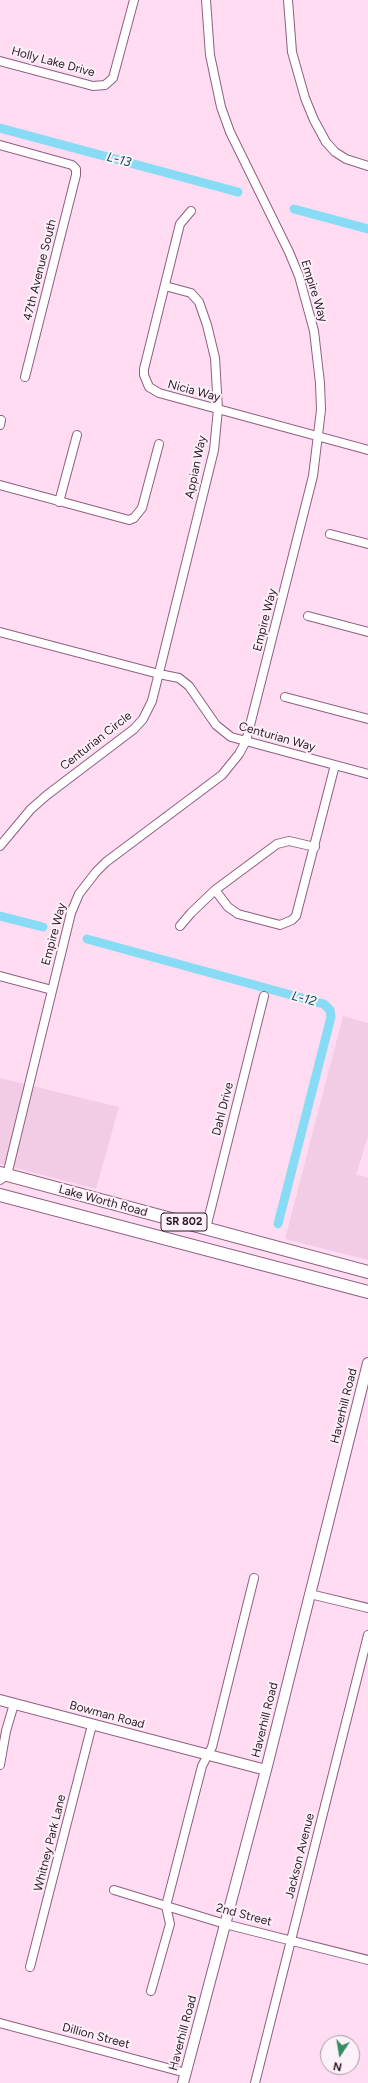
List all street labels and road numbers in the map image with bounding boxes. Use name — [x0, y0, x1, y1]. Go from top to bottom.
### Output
street label: Holly Lake Drive — [10, 44, 96, 80]
street label: 47th Avenue South — [20, 218, 60, 322]
street label: Empire Way — [298, 258, 330, 324]
street label: Nicia Way — [166, 377, 222, 405]
street label: Appian Way — [182, 434, 210, 500]
street label: Empire Way — [250, 587, 280, 653]
street label: Centurian Circle — [57, 709, 135, 773]
street label: Centurian Way — [237, 719, 317, 755]
street label: Empire Way — [39, 901, 69, 967]
street label: Dahl Drive — [209, 1081, 237, 1137]
street label: Lake Worth Road — [57, 1182, 149, 1220]
road number: SR 802 — [161, 1213, 207, 1231]
street label: Haverhill Road — [328, 1367, 360, 1445]
street label: Haverhill Road — [249, 1681, 281, 1759]
street label: Bowman Road — [68, 1698, 146, 1732]
street label: Whitney Park Lane — [31, 1793, 69, 1893]
street label: Jackson Avenue — [282, 1812, 318, 1900]
street label: 2nd Street — [215, 1901, 273, 1929]
street label: Haverhill Road — [166, 1994, 200, 2072]
street label: Dillion Street — [61, 2020, 131, 2052]

